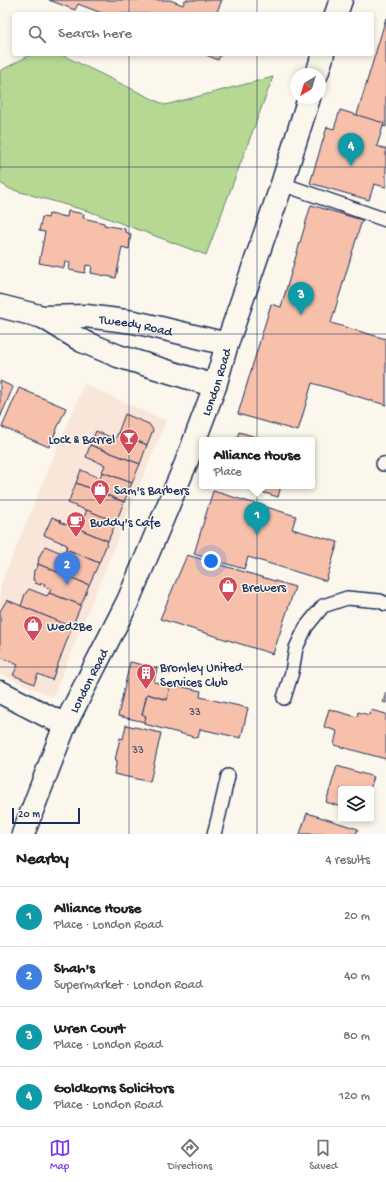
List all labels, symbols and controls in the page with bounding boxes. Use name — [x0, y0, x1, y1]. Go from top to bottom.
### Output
search box — [12, 12, 374, 56]
icon: search — [26, 23, 48, 45]
text: Search here — [58, 25, 132, 43]
north arrow — [290, 68, 326, 104]
pin: 4 — [338, 133, 364, 166]
pin: 3 — [288, 282, 314, 315]
street label: Tweedy Road — [97, 313, 175, 341]
street label: London Road — [199, 346, 236, 418]
bar icon: Lock & Barrel — [118, 427, 140, 455]
place label: Lock & Barrel — [48, 433, 115, 448]
popup — [199, 437, 315, 489]
text: Alliance House — [213, 447, 301, 465]
text: Place — [213, 465, 242, 480]
shop icon: Sam's Barbers — [89, 478, 111, 506]
place label: Sam's Barbers — [114, 484, 190, 499]
pin: 1 — [244, 502, 270, 535]
cafe icon: Buddy's Cafe — [65, 510, 87, 538]
place label: Buddy's Cafe — [89, 516, 161, 531]
your location — [201, 551, 221, 571]
pin: 2 — [54, 552, 80, 585]
shop icon: Brewers — [217, 575, 239, 603]
place label: Brewers — [241, 581, 287, 596]
shop icon: Wed2Be — [22, 614, 44, 642]
place label: Wed2Be — [47, 620, 92, 635]
street label: London Road — [67, 646, 113, 716]
place label: Bromley United Services Club — [159, 661, 244, 691]
building icon: Bromley United Services Club — [135, 662, 157, 690]
house number: 33 — [188, 707, 201, 719]
house number: 33 — [131, 745, 144, 757]
map controls — [338, 786, 374, 822]
button: layers — [338, 786, 374, 822]
scale bar — [12, 806, 80, 825]
text: 20 m — [18, 809, 40, 821]
text: Nearby — [16, 850, 69, 870]
text: 4 results — [326, 853, 370, 868]
text: Alliance House — [54, 900, 141, 918]
text: 1 — [26, 909, 32, 924]
text: 20 m — [344, 909, 370, 924]
text: Place · London Road — [54, 918, 162, 933]
text: Shah's — [54, 960, 95, 978]
text: 2 — [26, 969, 32, 984]
text: 40 m — [344, 969, 370, 984]
text: Supermarket · London Road — [54, 978, 203, 993]
text: Wren Court — [54, 1020, 125, 1038]
text: 3 — [26, 1029, 32, 1044]
text: 80 m — [343, 1029, 370, 1044]
text: Place · London Road — [54, 1038, 162, 1053]
text: Goldkorns Solicitors — [54, 1080, 174, 1098]
text: 4 — [26, 1089, 32, 1104]
text: 120 m — [339, 1089, 370, 1104]
text: Place · London Road — [54, 1098, 162, 1113]
tab: Map — [49, 1137, 71, 1173]
tab: Directions — [168, 1137, 212, 1173]
tab: Saved — [309, 1137, 337, 1173]

